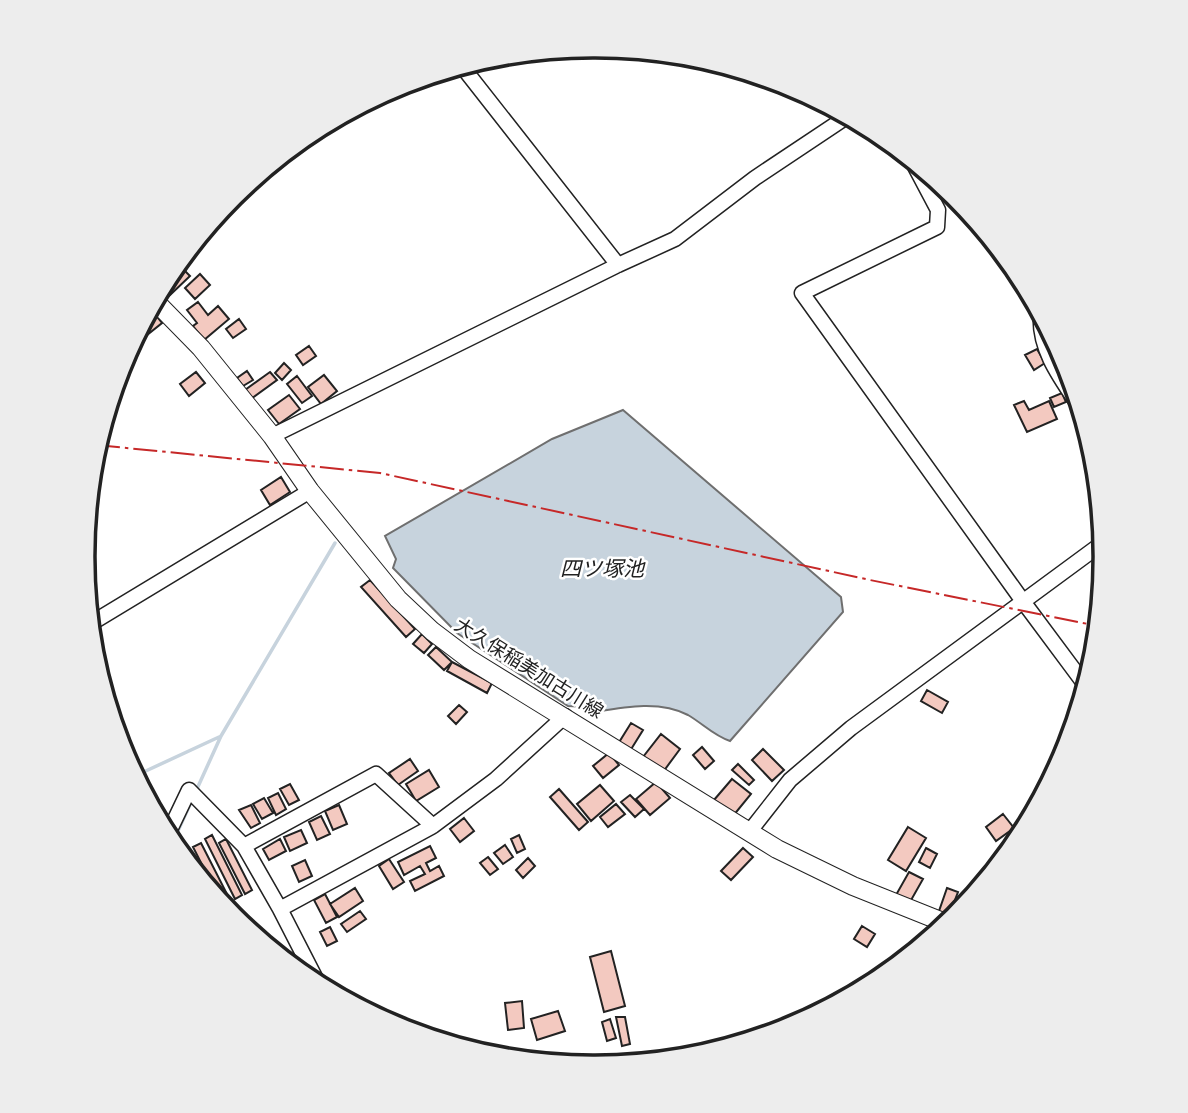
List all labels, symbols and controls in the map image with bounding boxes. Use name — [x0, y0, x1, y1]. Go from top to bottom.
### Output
water label: 四ツ塚池 — [560, 556, 646, 582]
street label: 大久保稲美加古川線 — [450, 613, 608, 723]

